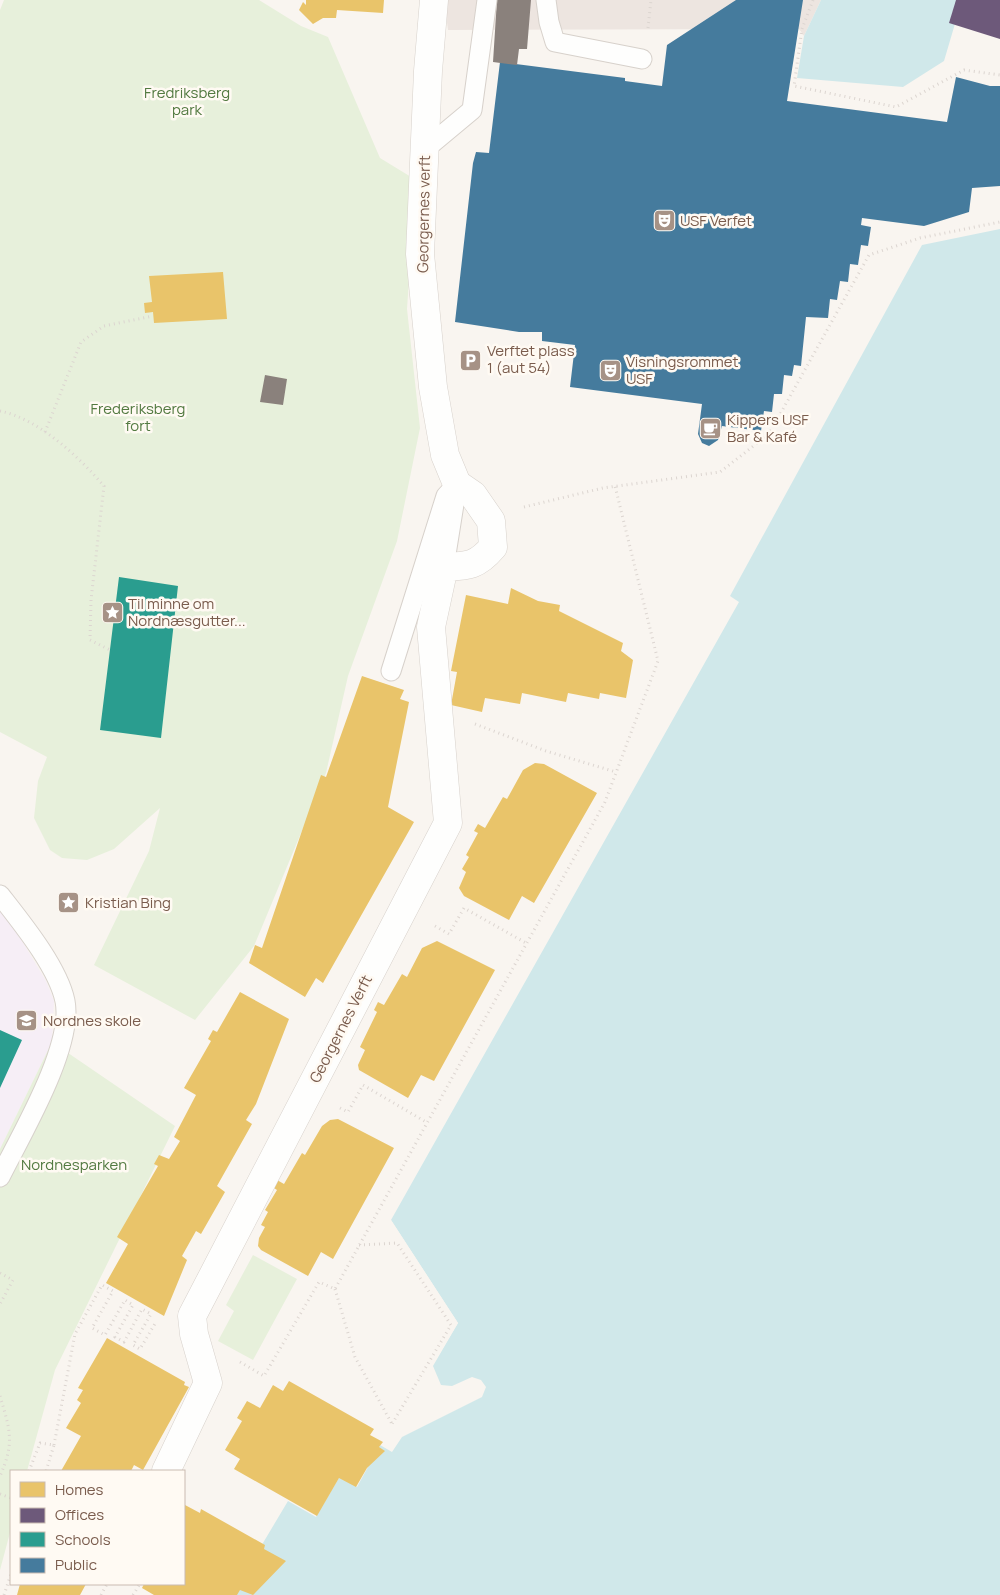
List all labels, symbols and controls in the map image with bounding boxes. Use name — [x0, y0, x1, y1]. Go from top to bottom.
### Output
park label: Fredriksberg park — [144, 82, 230, 120]
street label: Georgernes verft — [412, 155, 435, 273]
theatre icon: USF Verfet — [652, 209, 676, 233]
place label: USF Verfet — [680, 210, 752, 231]
place label: Verftet plass 1 (aut 54) — [487, 340, 575, 378]
parking icon: Verftet plass 1 (aut 54) — [459, 348, 483, 372]
place label: Visningsrommet USF — [626, 351, 739, 389]
theatre icon: Visningsrommet USF — [598, 359, 622, 383]
park label: Frederiksberg fort — [91, 398, 185, 436]
place label: Kippers USF Bar & Kafé — [727, 409, 809, 447]
cafe icon: Kippers USF Bar & Kafé — [699, 417, 723, 441]
place label: Til minne om Nordnæsgutter... — [128, 593, 246, 631]
place icon: Til minne om Nordnæsgutter... — [100, 601, 124, 625]
place icon: Kristian Bing — [57, 891, 81, 915]
place label: Kristian Bing — [85, 892, 171, 913]
street label: Georgernes Verft — [304, 971, 377, 1086]
school or university icon: Nordnes skole — [15, 1009, 39, 1033]
place label: Nordnes skole — [43, 1010, 141, 1031]
park label: Nordnesparken — [21, 1154, 127, 1175]
legend — [10, 1470, 185, 1585]
text: Homes — [55, 1479, 104, 1500]
text: Offices — [55, 1504, 104, 1525]
text: Schools — [55, 1529, 111, 1550]
text: Public — [55, 1554, 97, 1575]

